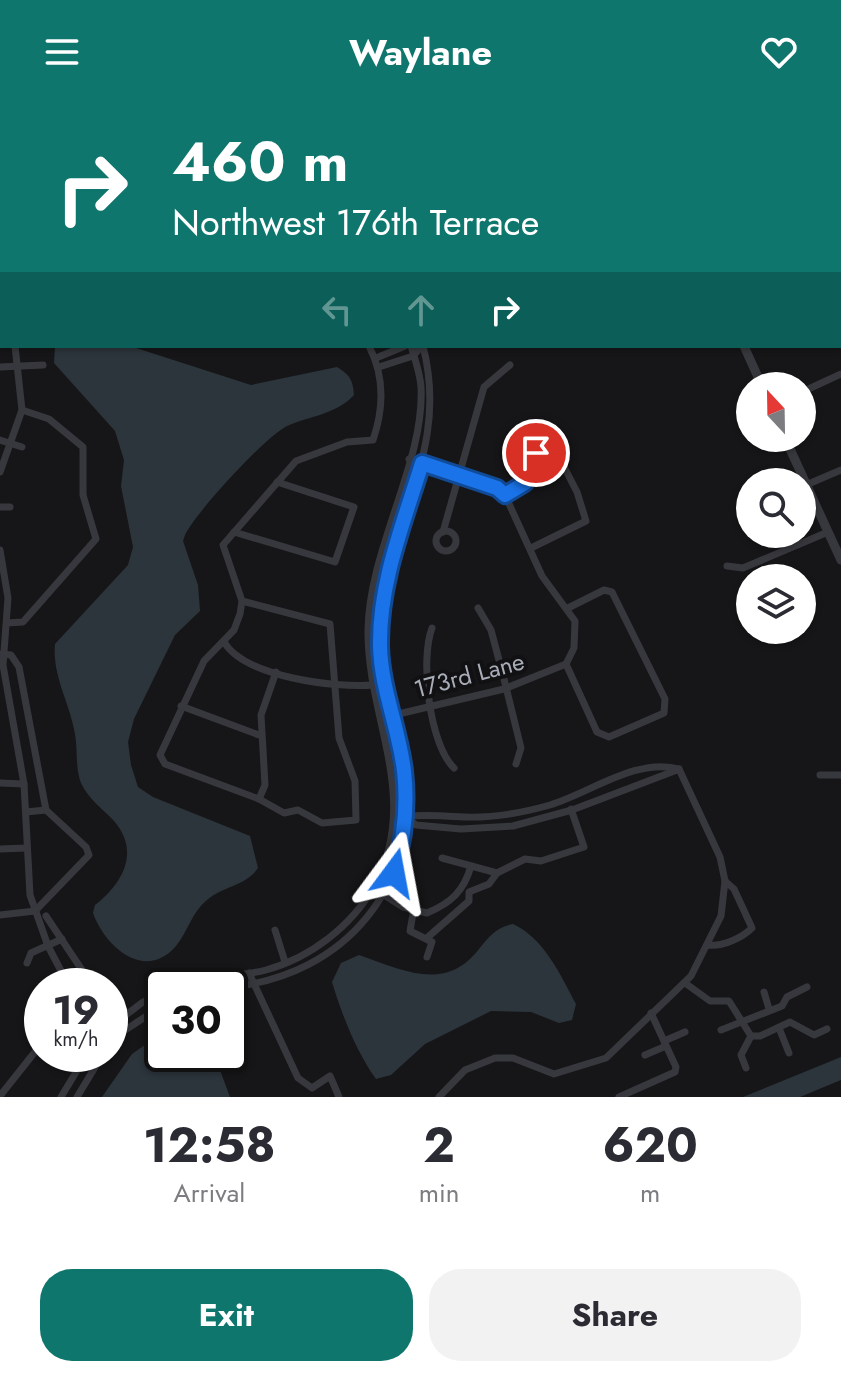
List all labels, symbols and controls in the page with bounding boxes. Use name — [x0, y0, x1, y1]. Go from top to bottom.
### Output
text: Waylane — [349, 26, 492, 78]
icon: menu — [40, 30, 84, 74]
icon: heart — [757, 30, 801, 74]
text: 460 m — [172, 121, 348, 202]
icon: right — [40, 136, 144, 240]
text: Northwest 176th Terrace — [172, 196, 539, 248]
icon: left — [315, 288, 359, 332]
icon: ahead — [399, 288, 443, 332]
icon: right — [483, 288, 527, 332]
north arrow — [736, 372, 816, 452]
map controls — [736, 372, 816, 644]
pin — [502, 419, 570, 487]
icon: arrive — [514, 431, 558, 475]
button: search — [736, 468, 816, 548]
button: layers — [736, 564, 816, 644]
street label: 173rd Lane — [410, 643, 528, 707]
position arrow — [352, 831, 436, 915]
speed limit sign: 30 — [144, 968, 248, 1072]
text: 19 — [52, 981, 100, 1039]
text: km/h — [53, 1025, 99, 1054]
text: 12:58 — [143, 1111, 276, 1180]
text: 2 — [423, 1111, 455, 1180]
text: 620 — [602, 1111, 698, 1180]
text: Arrival — [173, 1174, 245, 1212]
text: min — [419, 1174, 459, 1212]
text: m — [640, 1174, 660, 1212]
button: Exit — [40, 1269, 413, 1361]
button: Share — [429, 1269, 801, 1361]

